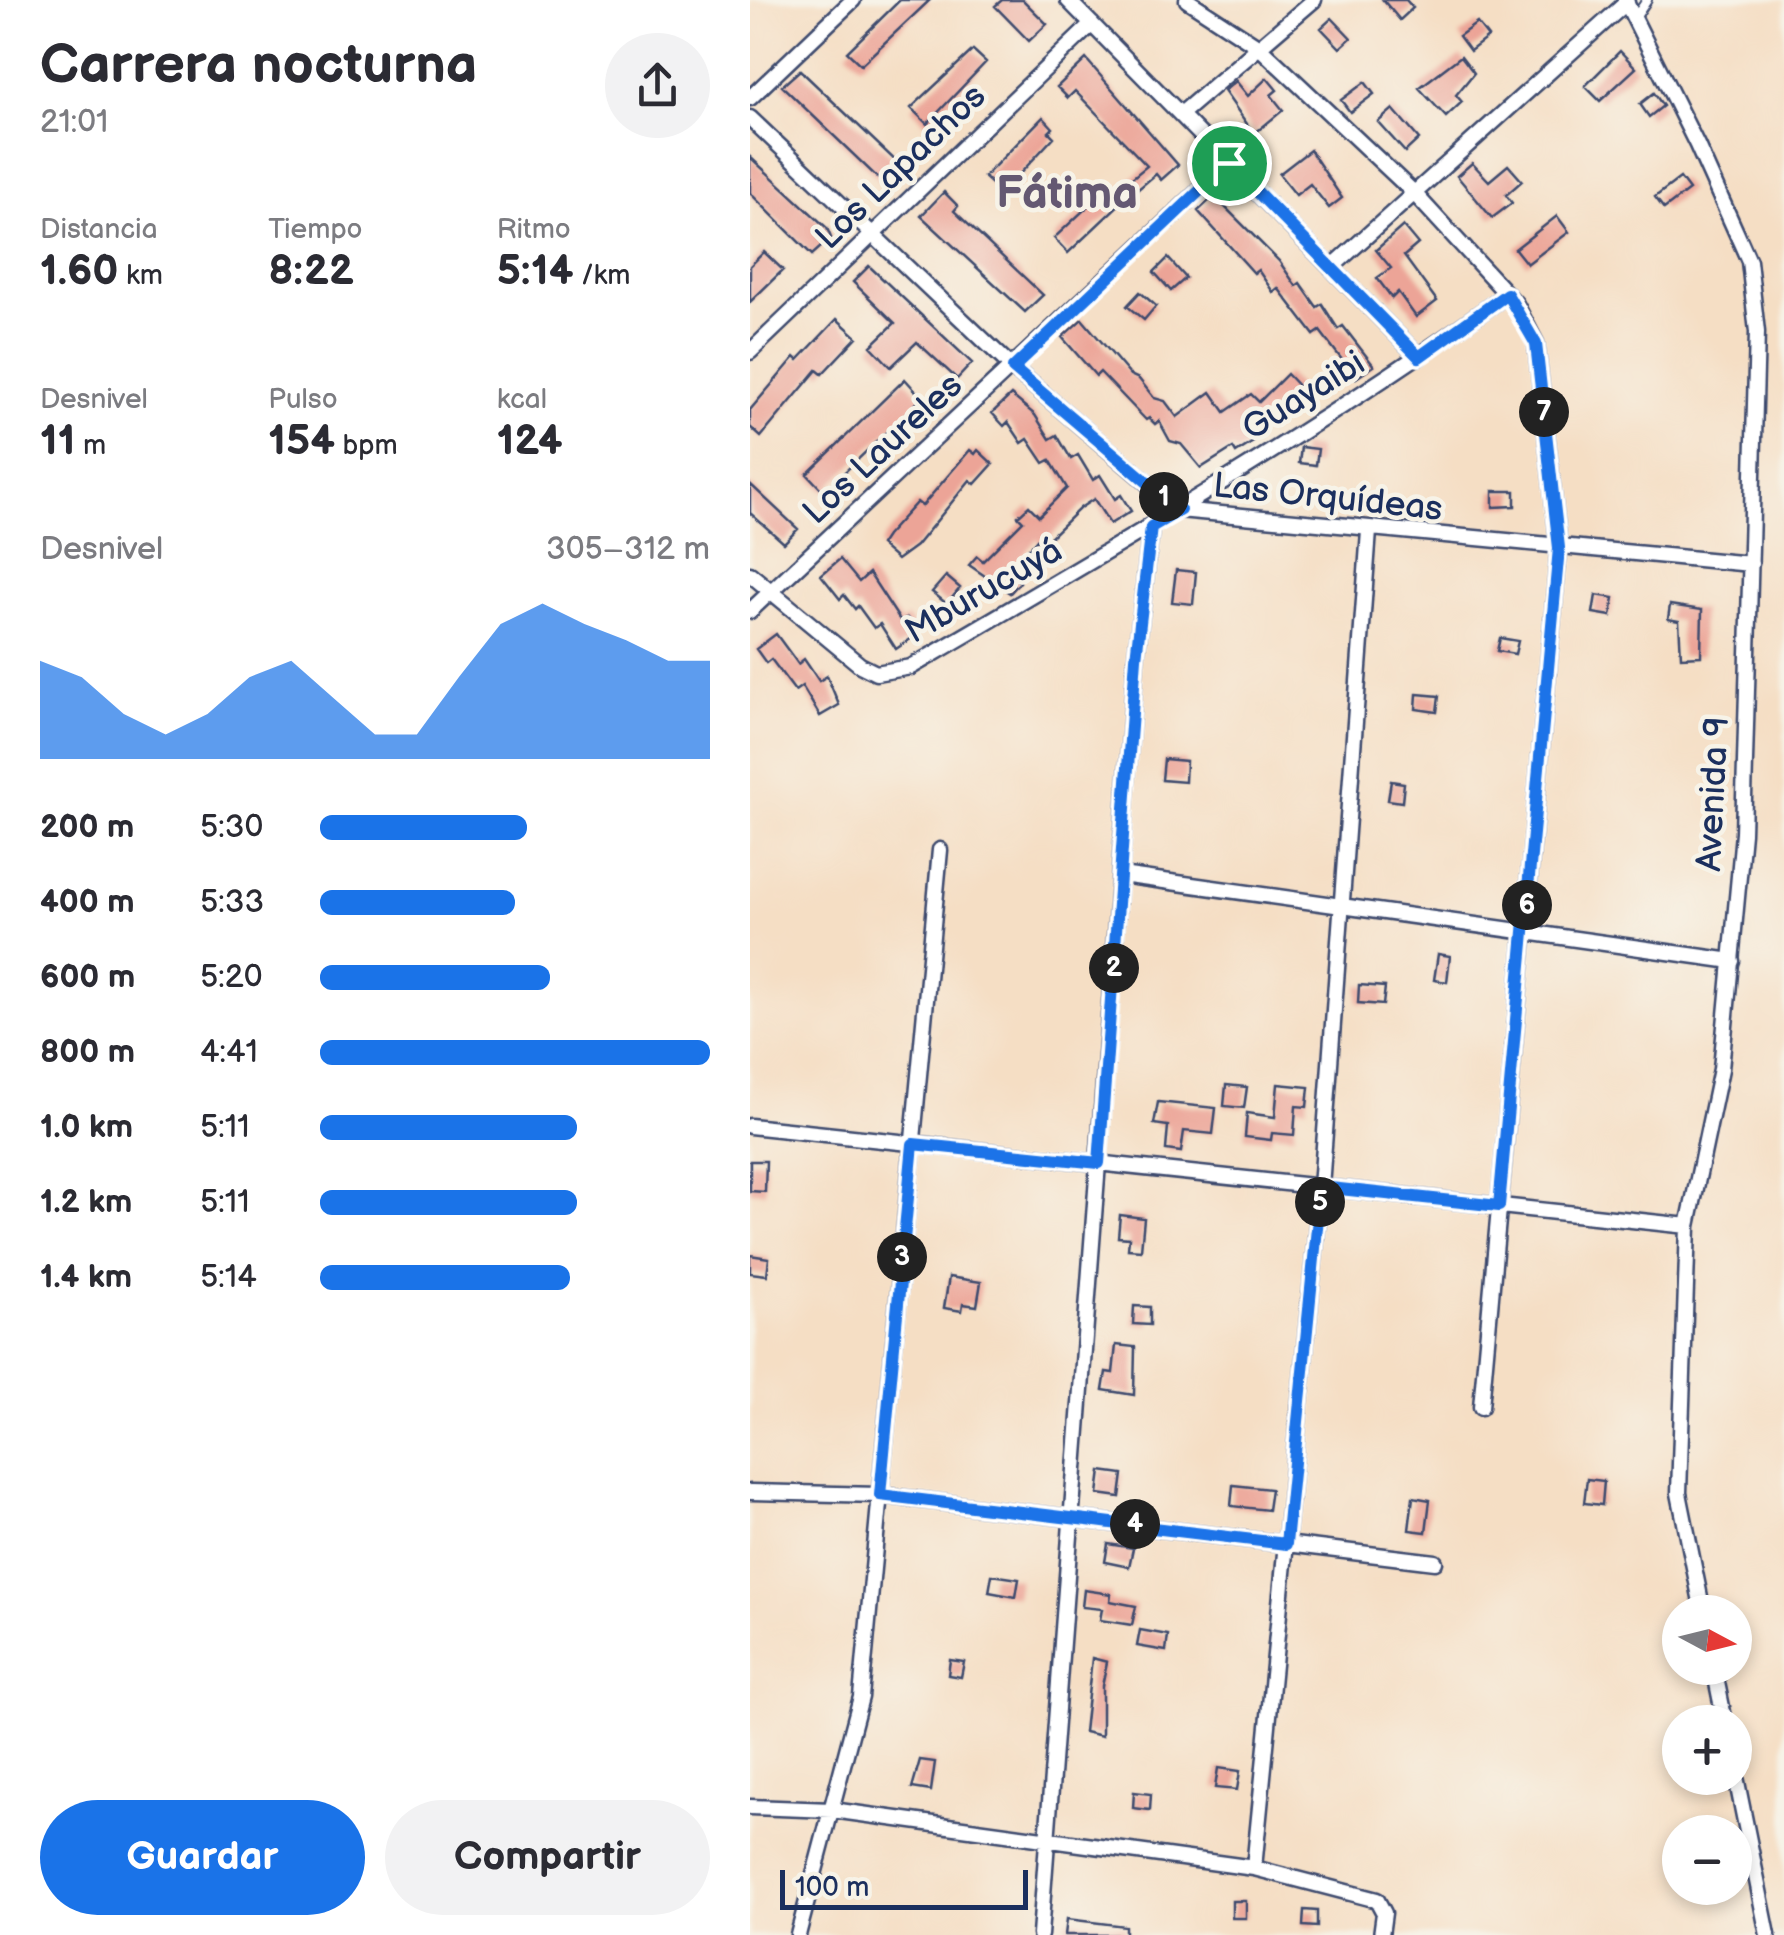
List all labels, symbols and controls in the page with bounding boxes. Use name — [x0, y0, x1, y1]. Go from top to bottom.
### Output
text: Carrera nocturna — [40, 32, 477, 99]
button: share — [605, 33, 710, 138]
street label: Los Lapachos — [807, 75, 995, 259]
text: 21:01 — [40, 103, 108, 142]
pin — [1187, 121, 1272, 206]
icon: arrive — [1202, 136, 1257, 191]
district label: Fátima — [996, 167, 1138, 222]
text: Distancia — [40, 213, 158, 246]
text: Tiempo — [268, 213, 363, 246]
text: Ritmo — [497, 213, 571, 246]
text: 1.60 — [40, 246, 119, 297]
text: 8:22 — [268, 246, 354, 297]
text: 5:14 — [497, 246, 573, 297]
text: km — [119, 259, 163, 292]
text: /km — [573, 259, 630, 292]
street label: Guayaibi — [1235, 342, 1373, 451]
street label: Los Laureles — [794, 364, 972, 534]
text: Desnivel — [40, 383, 148, 416]
text: Pulso — [268, 383, 338, 416]
text: kcal — [497, 383, 547, 416]
pin: 7 — [1519, 387, 1569, 437]
text: 7 — [1536, 395, 1552, 428]
text: 11 — [40, 416, 75, 467]
text: 154 — [268, 416, 335, 467]
text: 124 — [497, 416, 563, 467]
text: m — [75, 429, 106, 462]
text: bpm — [335, 429, 398, 462]
street label: Las Orquídeas — [1211, 464, 1445, 531]
pin: 1 — [1139, 472, 1189, 522]
text: 1 — [1158, 480, 1170, 513]
street label: Mburucuyá — [898, 529, 1070, 653]
text: Desnivel — [40, 530, 163, 569]
text: 305–312 m — [546, 530, 710, 569]
street label: Avenida 9 — [1688, 715, 1739, 873]
text: 200 m — [40, 808, 134, 847]
text: 5:30 — [200, 808, 263, 847]
pin: 6 — [1502, 880, 1552, 930]
text: 400 m — [40, 883, 135, 922]
text: 5:33 — [200, 883, 264, 922]
text: 6 — [1519, 888, 1535, 921]
pin: 2 — [1089, 943, 1139, 993]
text: 2 — [1106, 951, 1122, 984]
text: 600 m — [40, 958, 135, 997]
text: 5:20 — [200, 958, 263, 997]
text: 800 m — [40, 1033, 135, 1072]
text: 4:41 — [200, 1033, 258, 1072]
text: 1.0 km — [40, 1108, 133, 1147]
text: 5:11 — [200, 1108, 250, 1147]
pin: 5 — [1295, 1177, 1345, 1227]
text: 1.2 km — [40, 1183, 132, 1222]
text: 5:11 — [200, 1183, 250, 1222]
text: 5 — [1312, 1185, 1328, 1218]
pin: 3 — [877, 1232, 927, 1282]
text: 3 — [894, 1240, 910, 1273]
text: 1.4 km — [40, 1258, 132, 1297]
text: 5:14 — [200, 1258, 257, 1297]
pin: 4 — [1110, 1499, 1160, 1549]
text: 4 — [1127, 1507, 1143, 1540]
north arrow — [1662, 1595, 1752, 1685]
map controls — [1662, 1595, 1752, 1905]
button: + — [1662, 1705, 1752, 1795]
button: Guardar — [40, 1800, 365, 1915]
button: Compartir — [385, 1800, 710, 1915]
button: − — [1662, 1815, 1752, 1905]
scale bar — [780, 1865, 1028, 1910]
text: 100 m — [795, 1871, 869, 1904]

